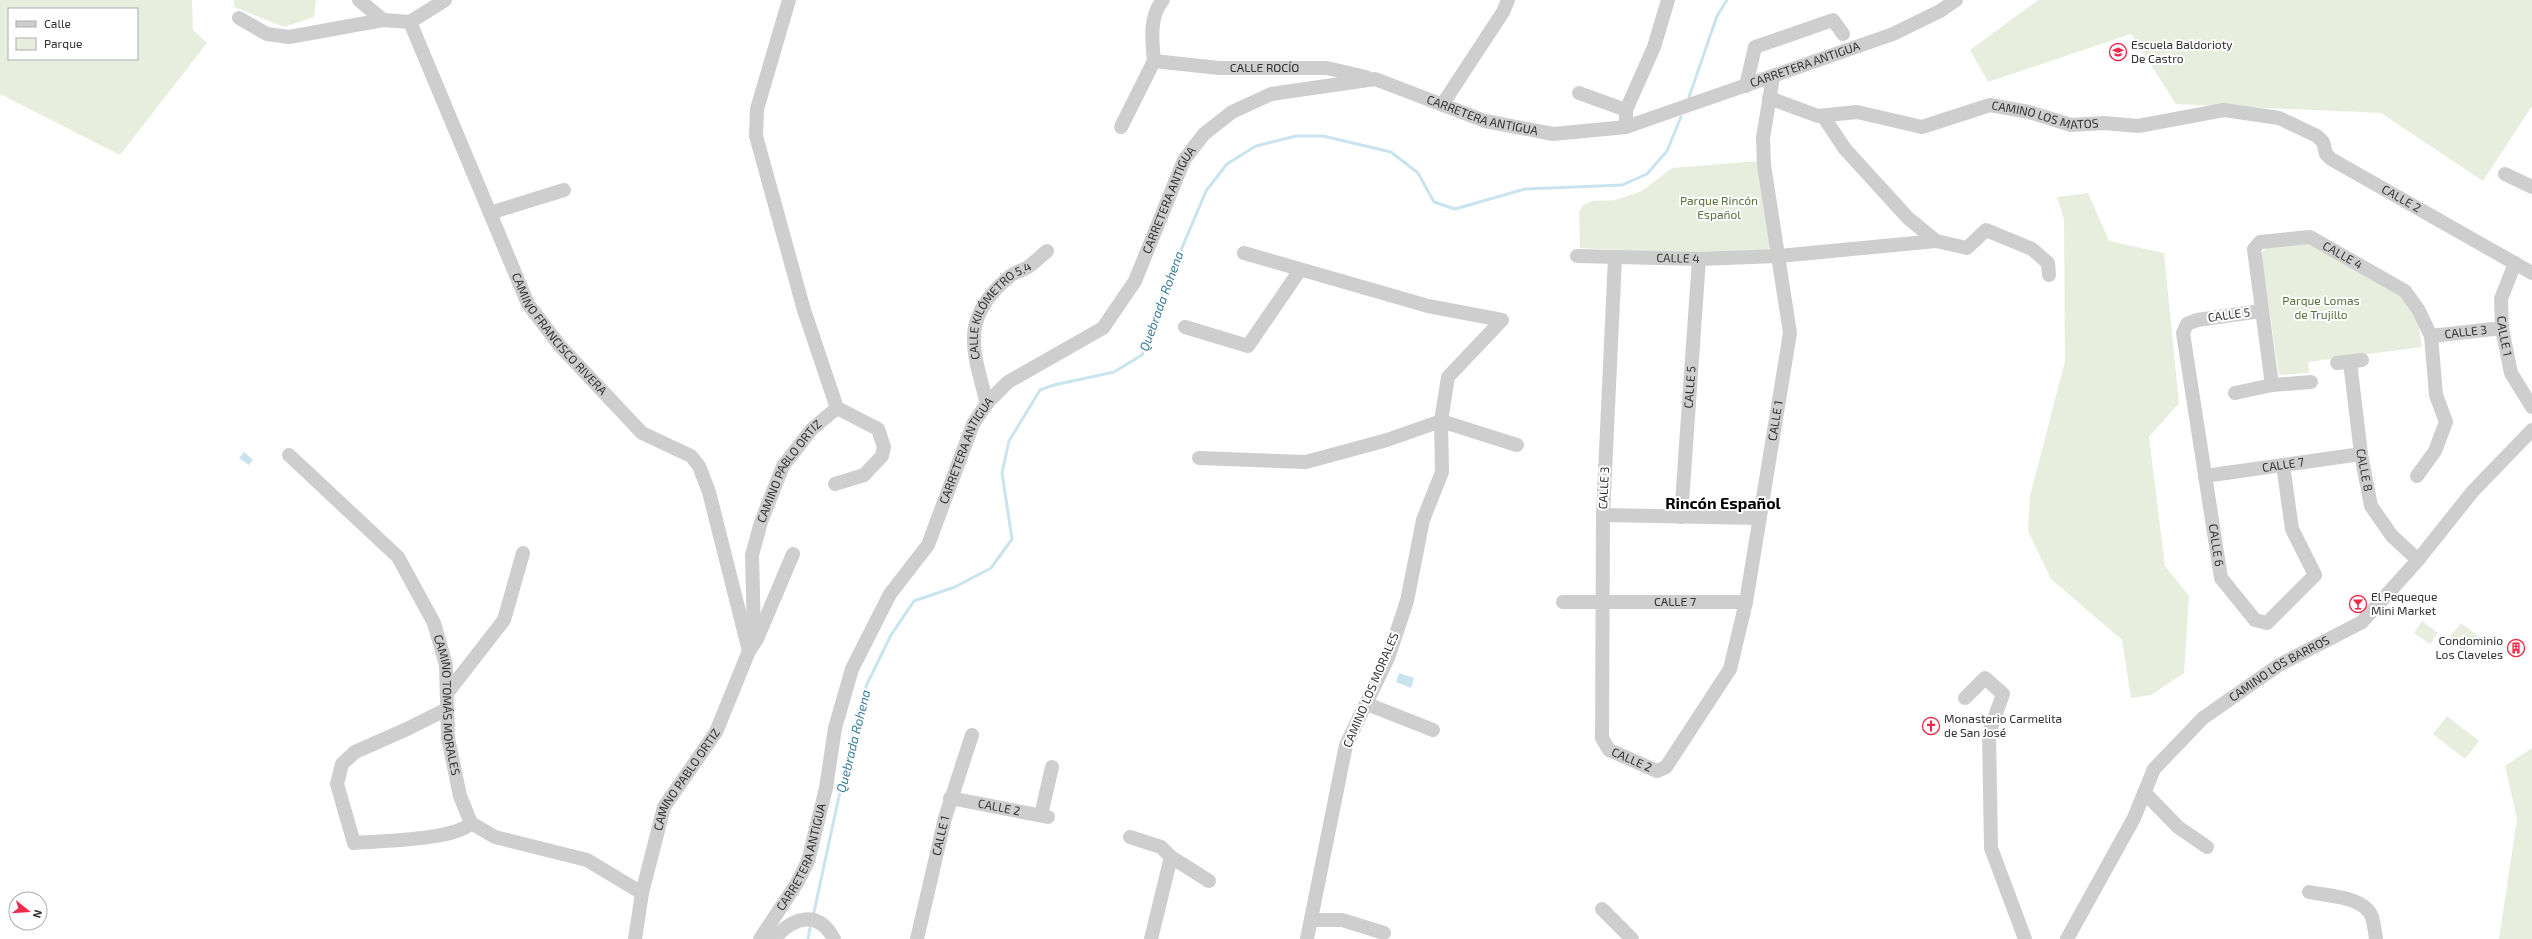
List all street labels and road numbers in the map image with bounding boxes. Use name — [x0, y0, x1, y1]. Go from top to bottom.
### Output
street label: CARRETERA ANTIGUA — [1748, 38, 1862, 89]
street label: CALLE ROCÍO — [1230, 60, 1299, 74]
street label: CARRETERA ANTIGUA — [1425, 91, 1540, 137]
street label: CAMINO LOS MATOS — [1991, 97, 2099, 131]
street label: CARRETERA ANTIGUA — [1139, 143, 1198, 255]
street label: CALLE 2 — [2380, 181, 2424, 215]
street label: CALLE 4 — [2321, 238, 2365, 271]
street label: CALLE 4 — [1656, 250, 1700, 265]
street label: CALLE KILÓMETRO 5.4 — [966, 259, 1034, 361]
street label: CAMINO FRANCISCO RIVERA — [510, 270, 611, 398]
street label: CALLE 5 — [2207, 304, 2251, 324]
street label: CALLE 1 — [2496, 316, 2515, 357]
street label: CALLE 3 — [2444, 322, 2488, 340]
street label: CALLE 5 — [1681, 366, 1698, 409]
street label: CARRETERA ANTIGUA — [936, 393, 995, 506]
street label: CALLE 1 — [1764, 399, 1785, 442]
street label: CAMINO PABLO ORTIZ — [753, 416, 824, 524]
street label: CALLE 8 — [2354, 448, 2376, 492]
street label: CALLE 7 — [2261, 454, 2305, 474]
street label: CALLE 3 — [1595, 466, 1611, 510]
street label: CALLE 6 — [2207, 523, 2227, 567]
street label: CALLE 7 — [1654, 594, 1696, 608]
street label: CAMINO LOS MORALES — [1339, 630, 1401, 749]
street label: CAMINO LOS BARROS — [2226, 632, 2332, 704]
street label: CAMINO TOMÁS MORALES — [432, 633, 464, 777]
street label: CAMINO PABLO ORTIZ — [650, 725, 722, 832]
street label: CALLE 2 — [1610, 744, 1655, 774]
street label: CALLE 2 — [977, 796, 1022, 818]
street label: CARRETERA ANTIGUA — [773, 801, 828, 913]
street label: CALLE 1 — [928, 814, 951, 857]

